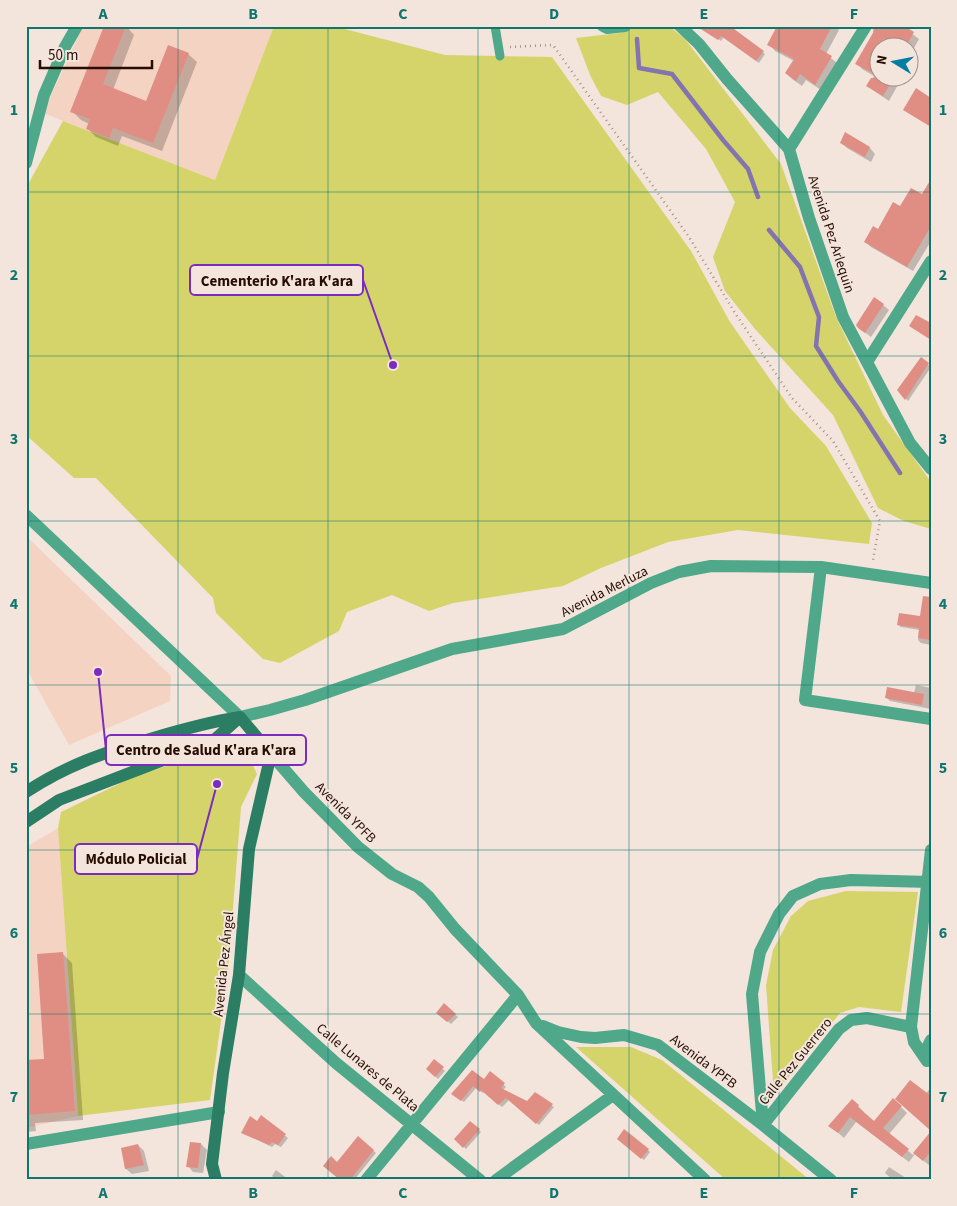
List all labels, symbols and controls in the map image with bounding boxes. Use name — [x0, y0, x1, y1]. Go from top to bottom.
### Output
text: A — [97, 3, 108, 25]
text: B — [248, 3, 258, 25]
text: C — [398, 3, 408, 25]
text: D — [549, 3, 559, 25]
text: E — [700, 3, 708, 25]
text: F — [850, 3, 858, 25]
scale bar — [40, 38, 152, 70]
north arrow — [870, 38, 920, 88]
text: 50 m — [48, 45, 78, 66]
text: N — [872, 54, 893, 66]
text: 1 — [10, 99, 18, 121]
text: 1 — [939, 99, 947, 121]
street label: Avenida Pez Arlequin — [803, 173, 859, 296]
text: 2 — [10, 264, 18, 286]
text: 2 — [939, 264, 947, 286]
callout: Cementerio K'ara K'ara — [190, 265, 363, 295]
text: Cementerio K'ara K'ara — [201, 271, 353, 292]
text: 3 — [10, 428, 18, 450]
text: 3 — [939, 428, 947, 450]
street label: Avenida Merluza — [557, 561, 652, 622]
text: 4 — [10, 593, 19, 615]
text: 4 — [939, 593, 948, 615]
callout: Centro de Salud K'ara K'ara — [106, 735, 306, 765]
text: Centro de Salud K'ara K'ara — [116, 740, 296, 761]
text: 5 — [10, 757, 18, 779]
text: 5 — [939, 757, 947, 779]
street label: Avenida YPFB — [310, 778, 380, 848]
callout: Módulo Policial — [75, 844, 197, 874]
text: Módulo Policial — [85, 849, 187, 870]
street label: Avenida Pez Ángel — [209, 910, 240, 1018]
text: 6 — [10, 922, 18, 944]
text: 6 — [939, 922, 947, 944]
street label: Calle Pez Guerrero — [754, 1014, 837, 1110]
street label: Calle Lunares de Plata — [312, 1019, 423, 1117]
street label: Avenida YPFB — [666, 1030, 741, 1094]
text: 7 — [10, 1086, 18, 1108]
text: 7 — [939, 1086, 947, 1108]
text: A — [97, 1182, 108, 1204]
text: B — [248, 1182, 258, 1204]
text: C — [398, 1182, 408, 1204]
text: D — [549, 1182, 559, 1204]
text: E — [700, 1182, 708, 1204]
text: F — [850, 1182, 858, 1204]

